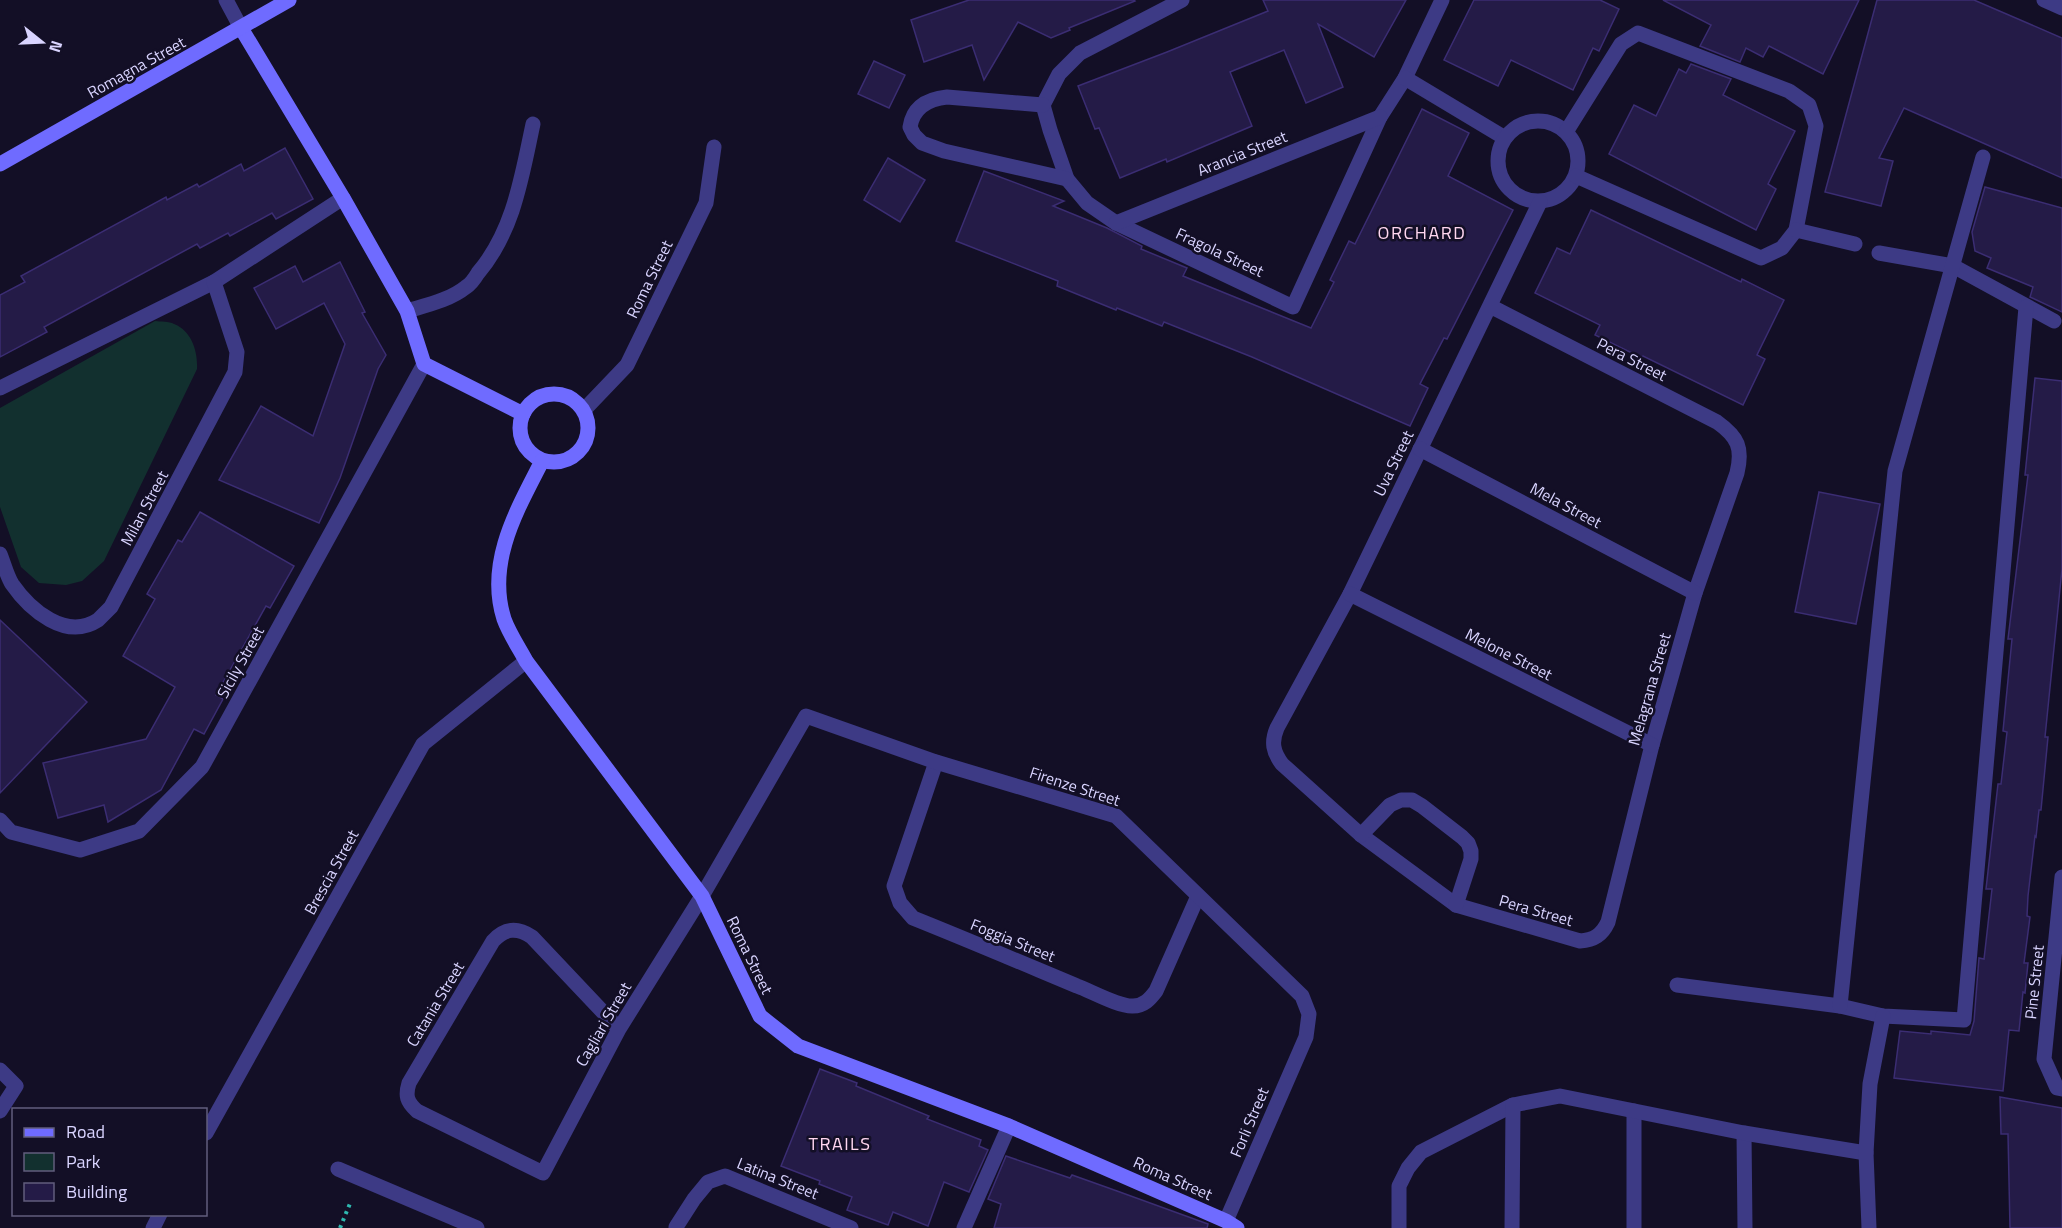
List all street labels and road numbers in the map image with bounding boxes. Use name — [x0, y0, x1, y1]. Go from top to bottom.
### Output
street label: Romagna Street — [82, 30, 190, 104]
street label: Arancia Street — [1193, 124, 1291, 182]
street label: Fragola Street — [1172, 221, 1268, 283]
street label: Roma Street — [620, 236, 678, 322]
street label: Pera Street — [1593, 331, 1672, 387]
street label: Uva Street — [1367, 426, 1419, 500]
street label: Milan Street — [114, 466, 174, 550]
street label: Mela Street — [1526, 476, 1606, 534]
street label: Sicily Street — [210, 621, 270, 702]
street label: Melone Street — [1461, 622, 1557, 686]
street label: Melagrana Street — [1621, 629, 1677, 748]
street label: Firenze Street — [1027, 760, 1124, 812]
street label: Brescia Street — [298, 825, 364, 919]
street label: Pera Street — [1496, 888, 1576, 932]
street label: Roma Street — [721, 912, 779, 998]
street label: Foggia Street — [967, 912, 1059, 968]
street label: Pine Street — [2018, 943, 2050, 1020]
street label: Catania Street — [400, 957, 470, 1051]
street label: Cagliari Street — [569, 977, 637, 1071]
street label: Forli Street — [1223, 1083, 1275, 1161]
street label: Roma Street — [1130, 1150, 1217, 1206]
street label: Latina Street — [734, 1151, 823, 1205]

